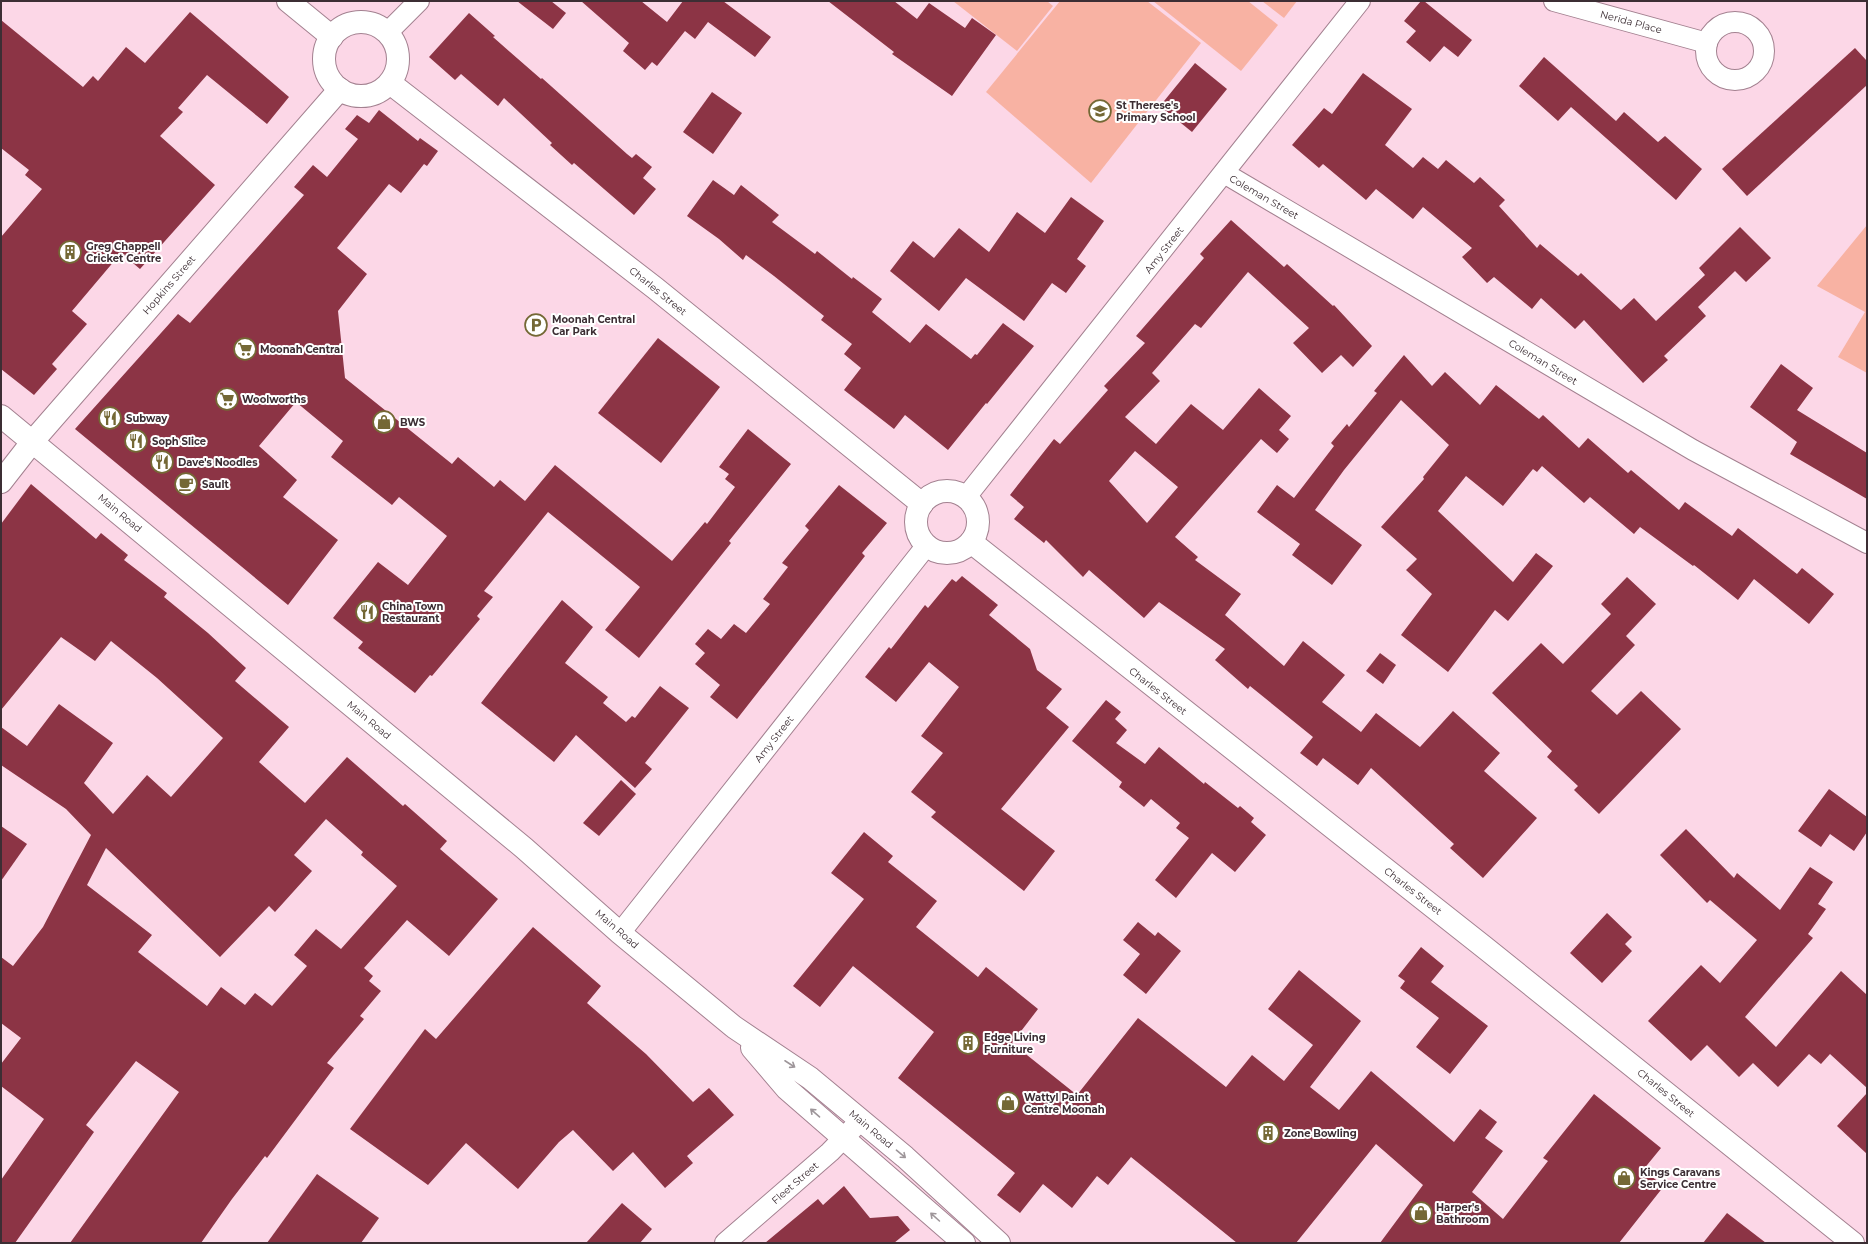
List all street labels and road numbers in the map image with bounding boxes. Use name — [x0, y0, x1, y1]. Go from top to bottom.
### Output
street label: Nerida Place — [1599, 8, 1663, 36]
street label: Coleman Street — [1227, 172, 1301, 222]
street label: Amy Street — [1142, 224, 1186, 276]
street label: Hopkins Street — [140, 253, 198, 317]
street label: Charles Street — [627, 264, 689, 318]
street label: Coleman Street — [1506, 336, 1580, 388]
street label: Main Road — [95, 491, 145, 535]
street label: Charles Street — [1126, 664, 1190, 718]
street label: Main Road — [344, 698, 394, 742]
street label: Amy Street — [752, 713, 796, 765]
street label: Charles Street — [1381, 864, 1445, 918]
street label: Main Road — [592, 906, 642, 952]
street label: Charles Street — [1635, 1066, 1697, 1120]
street label: Main Road — [846, 1107, 896, 1151]
street label: Fleet Street — [769, 1159, 821, 1207]

